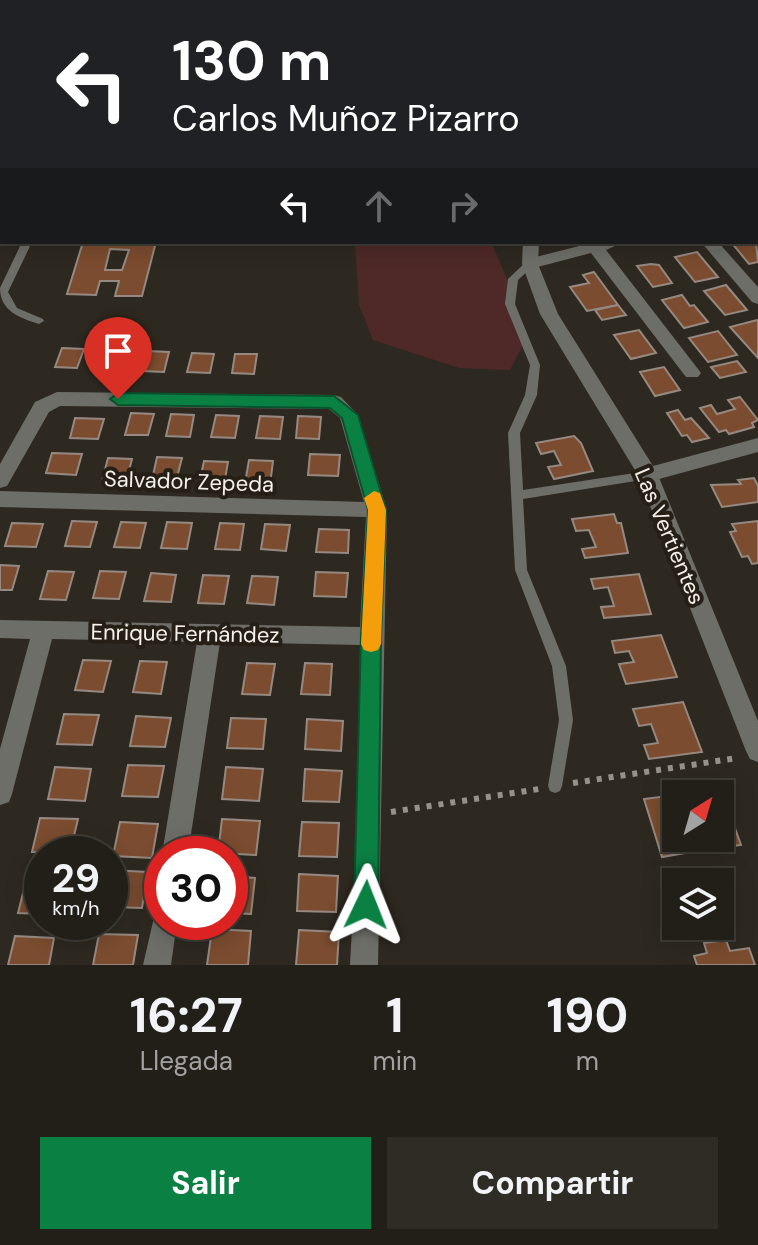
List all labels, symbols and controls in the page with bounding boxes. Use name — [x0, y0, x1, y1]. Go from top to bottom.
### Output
text: 130 m — [172, 24, 331, 97]
icon: left — [40, 32, 144, 136]
text: Carlos Muñoz Pizarro — [172, 95, 520, 142]
icon: left — [273, 184, 317, 228]
icon: ahead — [357, 184, 401, 228]
icon: right — [441, 184, 485, 228]
pin — [84, 317, 152, 399]
icon: arrive — [96, 329, 140, 373]
street label: Salvador Zepeda — [104, 464, 274, 499]
street label: Las Vertientes — [628, 464, 711, 609]
street label: Enrique Fernández — [90, 617, 280, 650]
north arrow — [662, 780, 734, 852]
map controls — [662, 780, 734, 940]
speed limit sign: 30 — [144, 836, 248, 940]
text: 29 — [52, 852, 100, 904]
position arrow — [324, 863, 408, 947]
button: layers — [662, 868, 734, 940]
text: km/h — [52, 895, 100, 921]
text: 16:27 — [130, 984, 243, 1047]
text: 1 — [386, 984, 403, 1047]
text: 190 — [547, 984, 628, 1047]
text: Llegada — [140, 1044, 233, 1078]
text: min — [373, 1044, 417, 1078]
text: m — [576, 1044, 599, 1078]
button: Salir — [40, 1137, 371, 1229]
button: Compartir — [387, 1137, 718, 1229]

